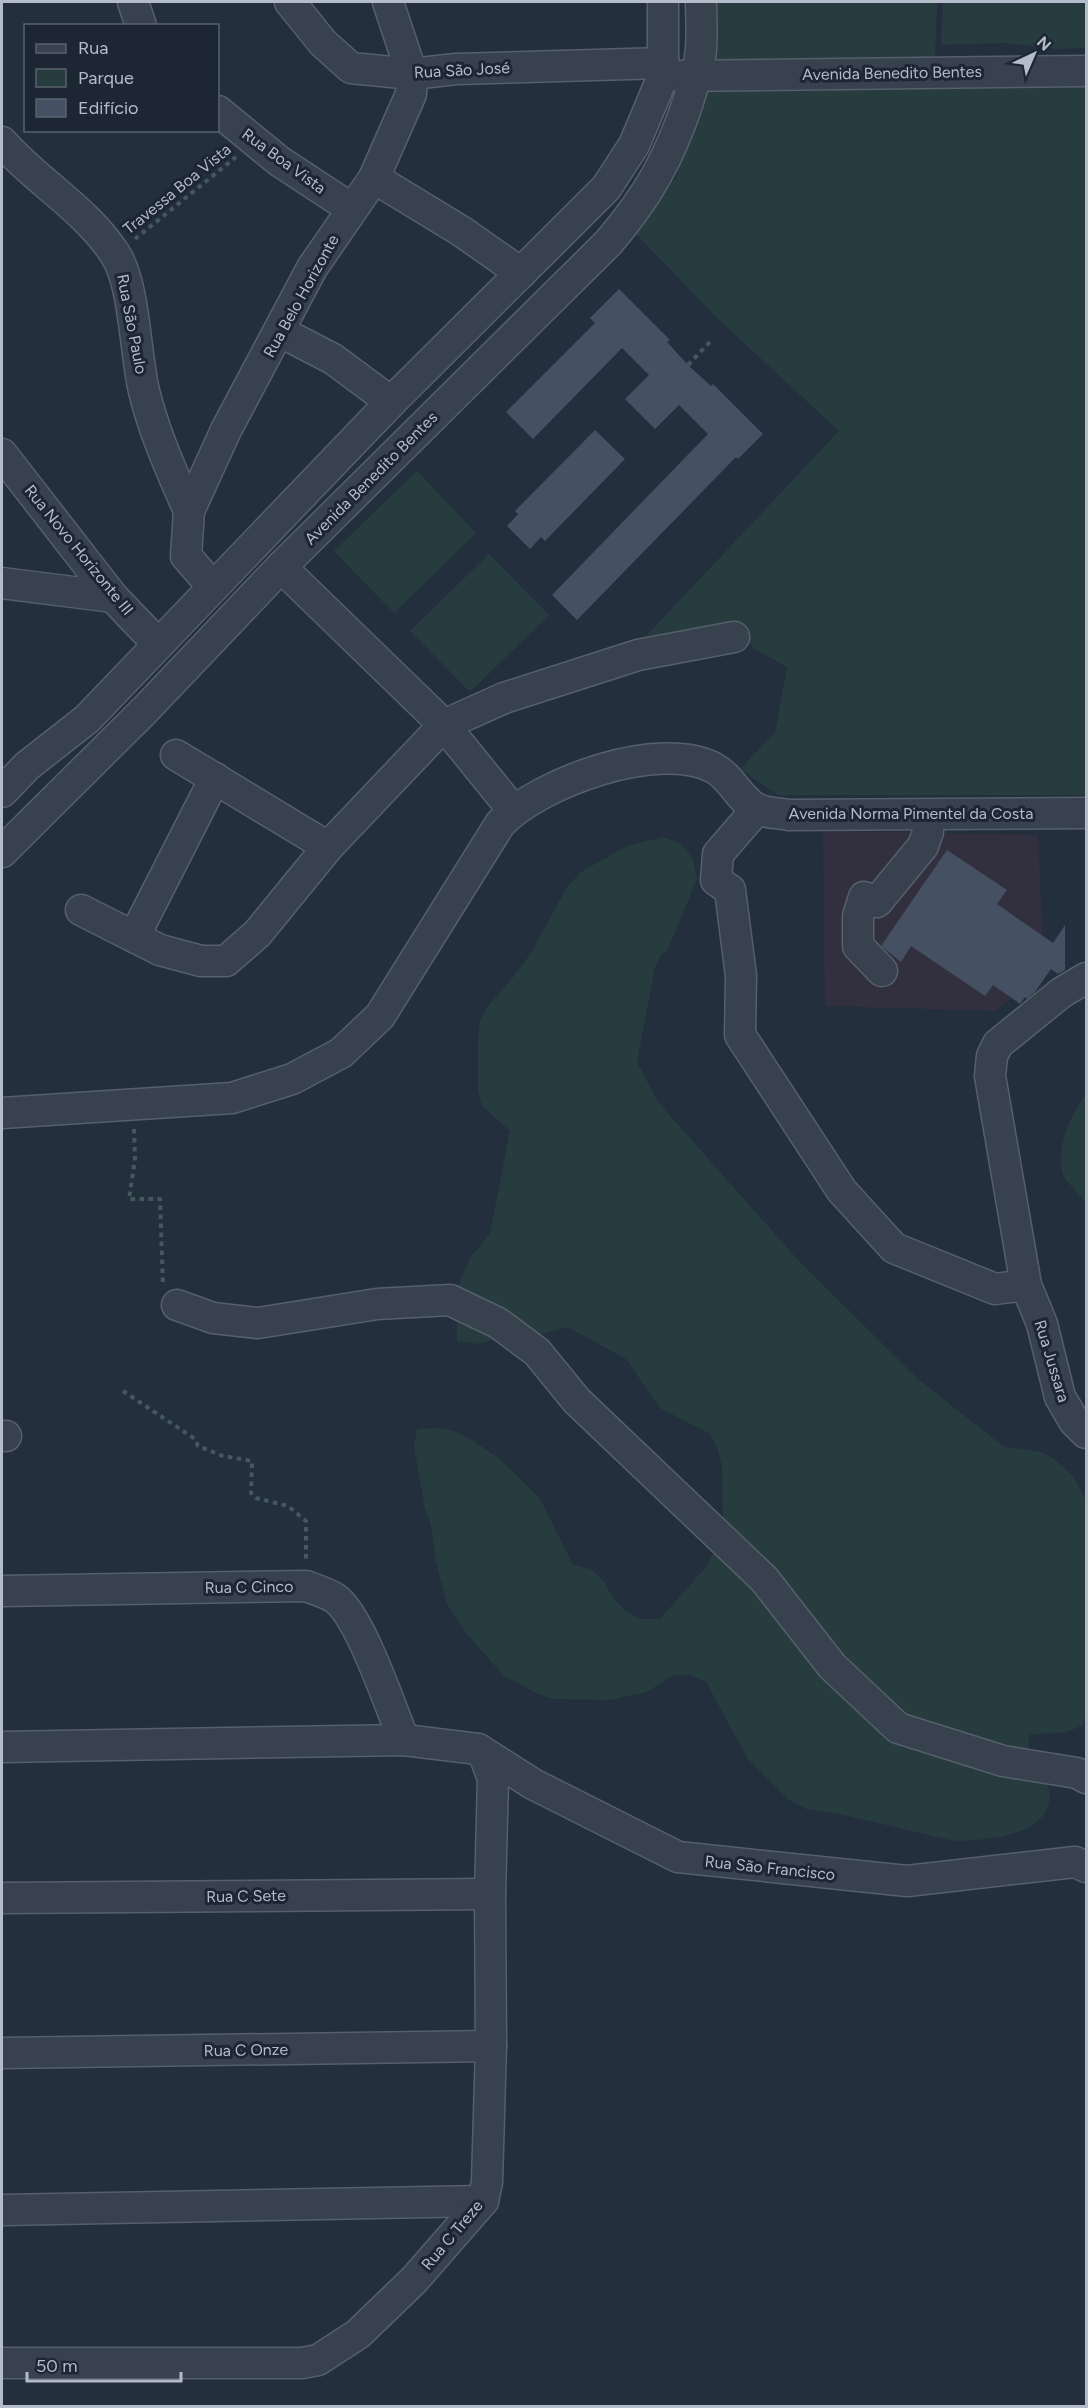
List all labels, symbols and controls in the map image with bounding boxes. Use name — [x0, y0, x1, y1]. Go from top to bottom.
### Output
legend — [24, 24, 219, 132]
north arrow — [1004, 24, 1064, 84]
text: N — [1033, 32, 1055, 55]
text: Rua — [78, 37, 109, 59]
street label: Rua São José — [414, 58, 511, 82]
street label: Avenida Benedito Bentes — [802, 62, 982, 84]
text: Parque — [78, 67, 134, 89]
text: Edifício — [78, 97, 139, 119]
street label: Rua Boa Vista — [239, 124, 329, 198]
street label: Travessa Boa Vista — [119, 140, 235, 238]
street label: Rua Belo Horizonte — [259, 231, 343, 361]
street label: Rua São Paulo — [113, 272, 151, 376]
street label: Avenida Benedito Bentes — [301, 408, 441, 548]
street label: Rua Novo Horizonte III — [21, 481, 137, 619]
street label: Avenida Norma Pimentel da Costa — [789, 804, 1033, 823]
street label: Rua Jussara — [1031, 1318, 1073, 1404]
street label: Rua C Cinco — [205, 1577, 293, 1597]
street label: Rua São Francisco — [704, 1852, 836, 1884]
street label: Rua C Sete — [206, 1886, 286, 1906]
street label: Rua C Onze — [204, 2040, 289, 2060]
street label: Rua C Treze — [417, 2196, 487, 2274]
scale bar — [27, 2345, 182, 2383]
text: 50 m — [36, 2355, 78, 2377]

